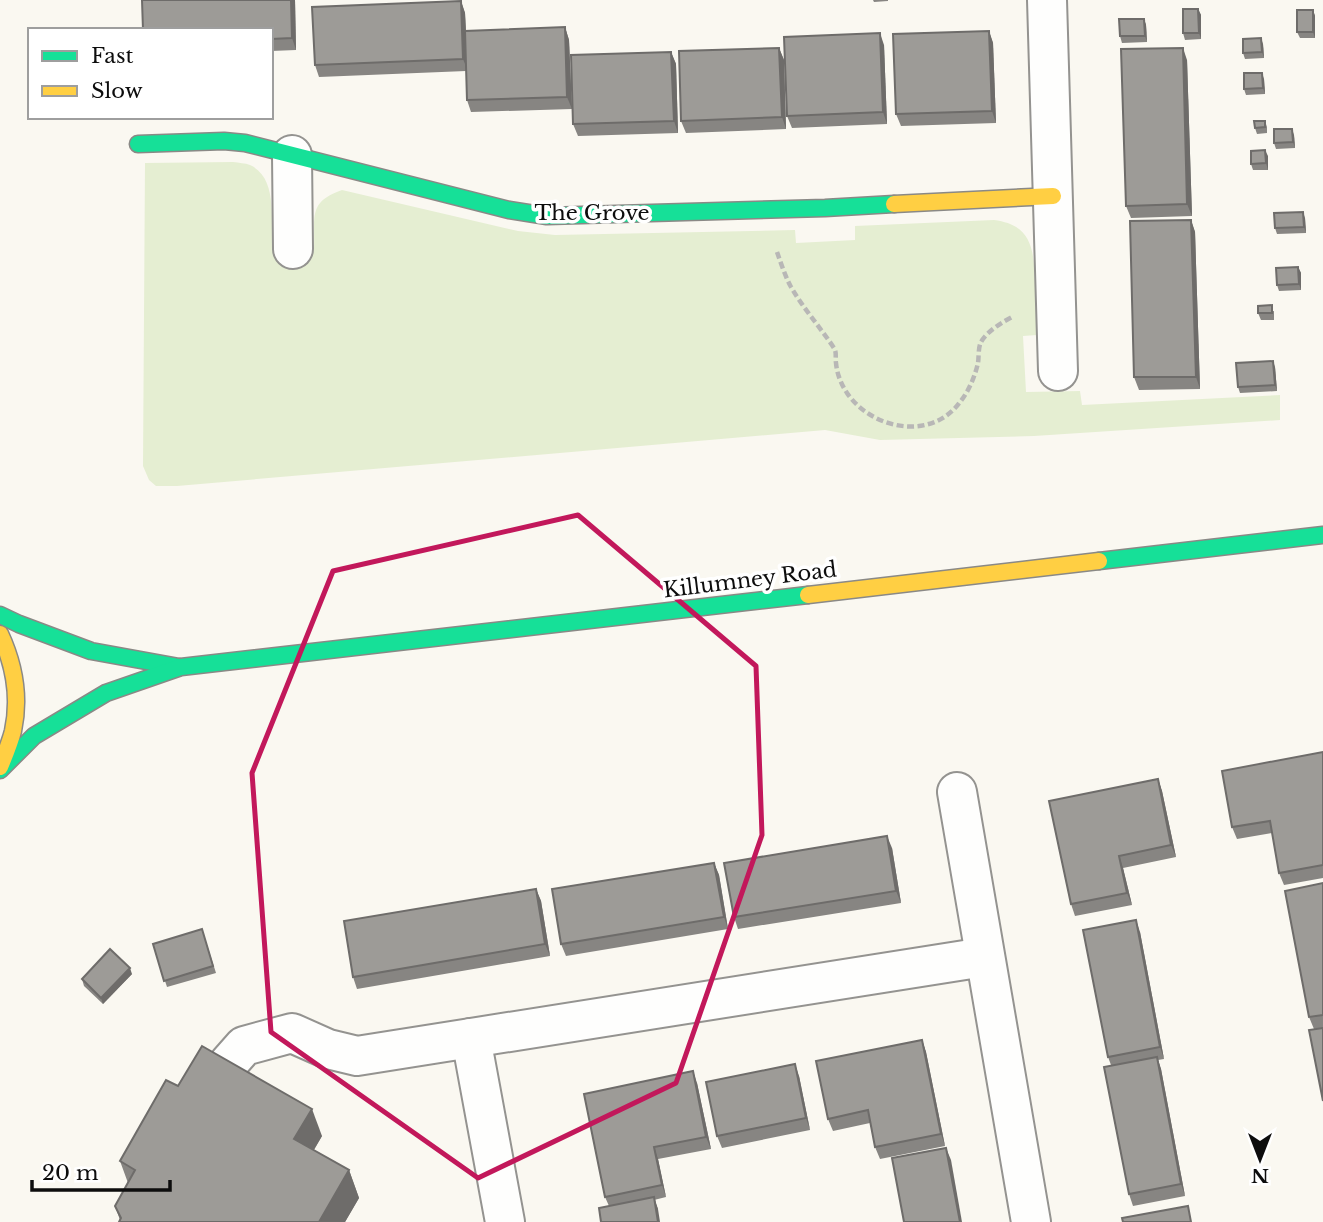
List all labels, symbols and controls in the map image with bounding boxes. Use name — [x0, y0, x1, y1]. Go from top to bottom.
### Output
legend — [28, 28, 273, 119]
text: Fast — [91, 43, 133, 69]
text: Slow — [91, 78, 143, 104]
street label: The Grove — [534, 200, 650, 226]
street label: Killumney Road — [662, 556, 838, 604]
north arrow — [1225, 1124, 1295, 1194]
scale bar — [32, 1148, 170, 1192]
text: 20 m — [42, 1160, 99, 1186]
text: N — [1251, 1164, 1269, 1187]

